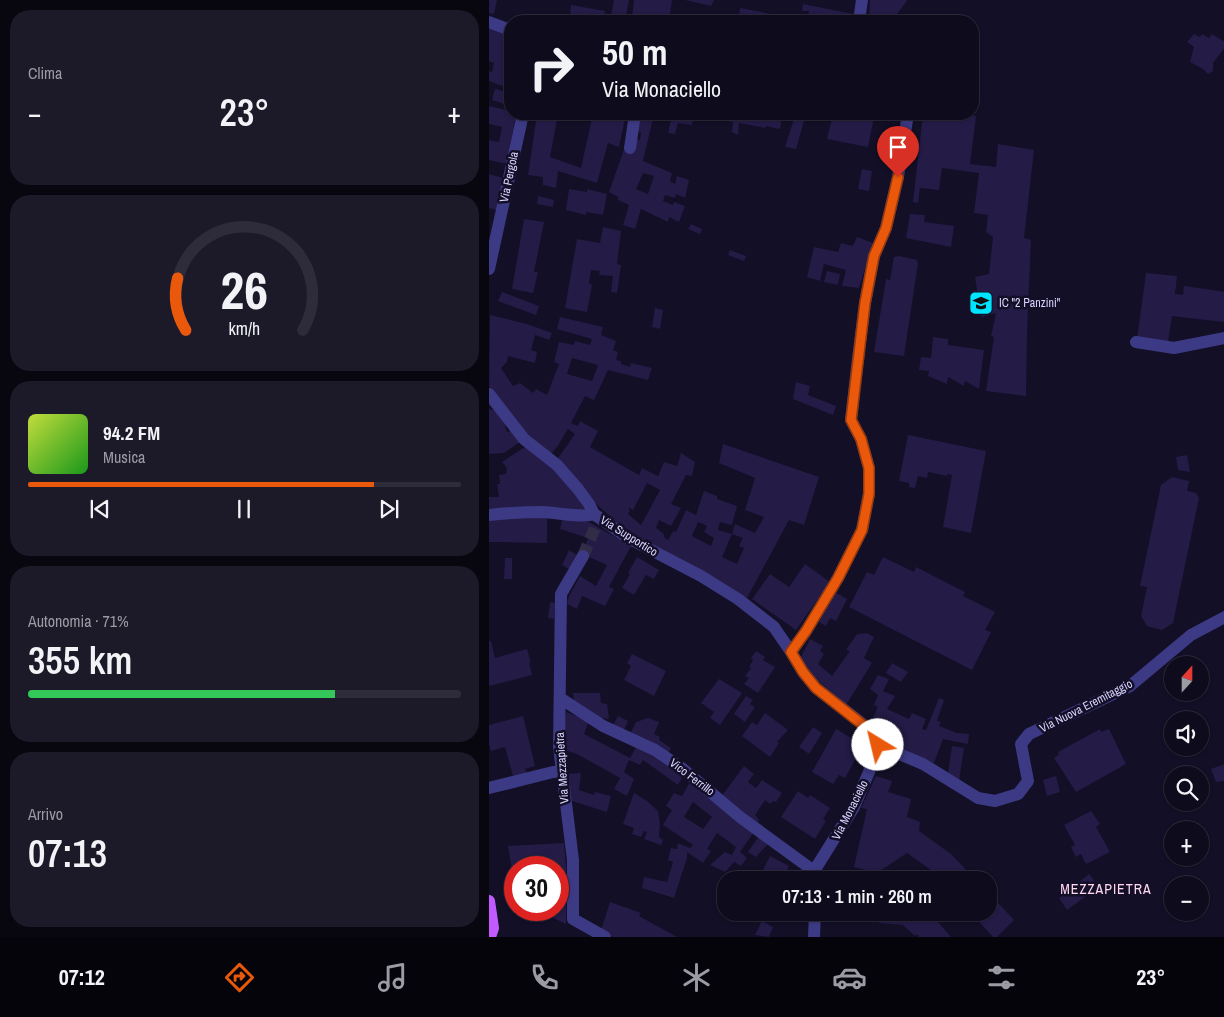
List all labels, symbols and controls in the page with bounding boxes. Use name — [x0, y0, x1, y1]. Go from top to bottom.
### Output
text: 50 m — [602, 29, 667, 76]
icon: right — [519, 35, 584, 100]
text: Clima — [28, 62, 62, 84]
text: Via Monaciello — [602, 74, 721, 104]
text: 23° — [220, 87, 269, 138]
text: − — [28, 94, 41, 132]
text: + — [448, 94, 461, 132]
pin — [877, 126, 919, 177]
icon: arrive — [884, 133, 912, 161]
street label: Via Pergola — [496, 150, 522, 204]
text: 26 — [221, 255, 268, 325]
school or university icon: IC "2 Panzini" — [968, 290, 994, 316]
place label: IC "2 Panzini" — [999, 295, 1061, 311]
text: km/h — [229, 317, 260, 341]
text: 94.2 FM — [103, 420, 160, 446]
text: Musica — [103, 446, 145, 468]
icon: previous — [86, 495, 114, 523]
icon: pause — [230, 495, 258, 523]
icon: next — [375, 495, 403, 523]
street label: Via Supportico — [597, 512, 661, 560]
text: Autonomia · 71% — [28, 610, 129, 632]
text: 355 km — [28, 635, 132, 686]
north arrow — [1164, 656, 1209, 701]
map controls — [1164, 656, 1209, 921]
street label: Via Nuova Eremitaggio — [1037, 676, 1135, 736]
button: sound — [1164, 711, 1209, 756]
position arrow — [851, 718, 903, 770]
street label: Via Mezzapietra — [551, 731, 572, 804]
street label: Vico Ferrillo — [666, 755, 718, 799]
button: search — [1164, 766, 1209, 811]
street label: Via Monaciello — [828, 777, 872, 843]
text: Arrivo — [28, 803, 63, 825]
button: + — [1164, 821, 1209, 866]
text: 07:13 — [28, 828, 107, 879]
speed limit sign: 30 — [504, 856, 569, 921]
button: − — [1164, 876, 1209, 921]
district label: MEZZAPIETRA — [1060, 880, 1152, 898]
text: 07:13 · 1 min · 260 m — [782, 883, 932, 909]
icon: directions — [222, 960, 257, 995]
icon: music — [375, 960, 410, 995]
icon: phone — [527, 960, 562, 995]
icon: climate — [679, 960, 714, 995]
icon: car — [832, 960, 867, 995]
icon: filters — [984, 960, 1019, 995]
text: 07:12 — [59, 962, 105, 992]
text: 23° — [1136, 962, 1165, 992]

